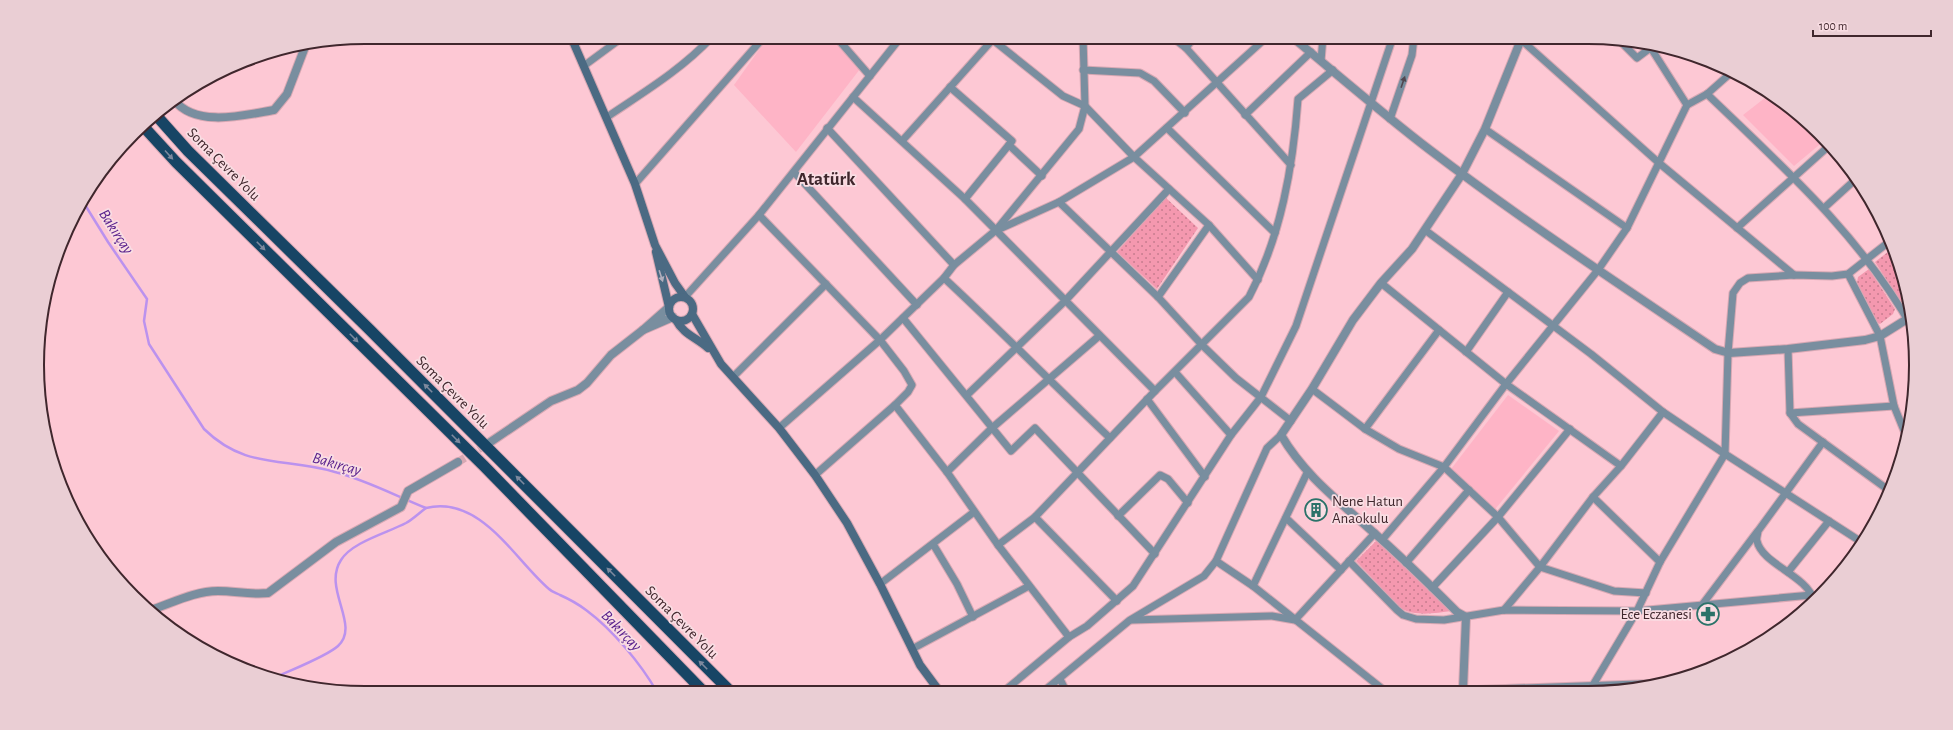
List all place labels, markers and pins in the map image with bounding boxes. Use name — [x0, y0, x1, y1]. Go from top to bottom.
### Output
place label: Nene Hatun Anaokulu — [1332, 494, 1403, 526]
building icon: Nene Hatun Anaokulu — [1303, 497, 1329, 523]
pharmacy icon: Ece Eczanesi — [1695, 601, 1721, 627]
place label: Ece Eczanesi — [1621, 607, 1692, 622]

